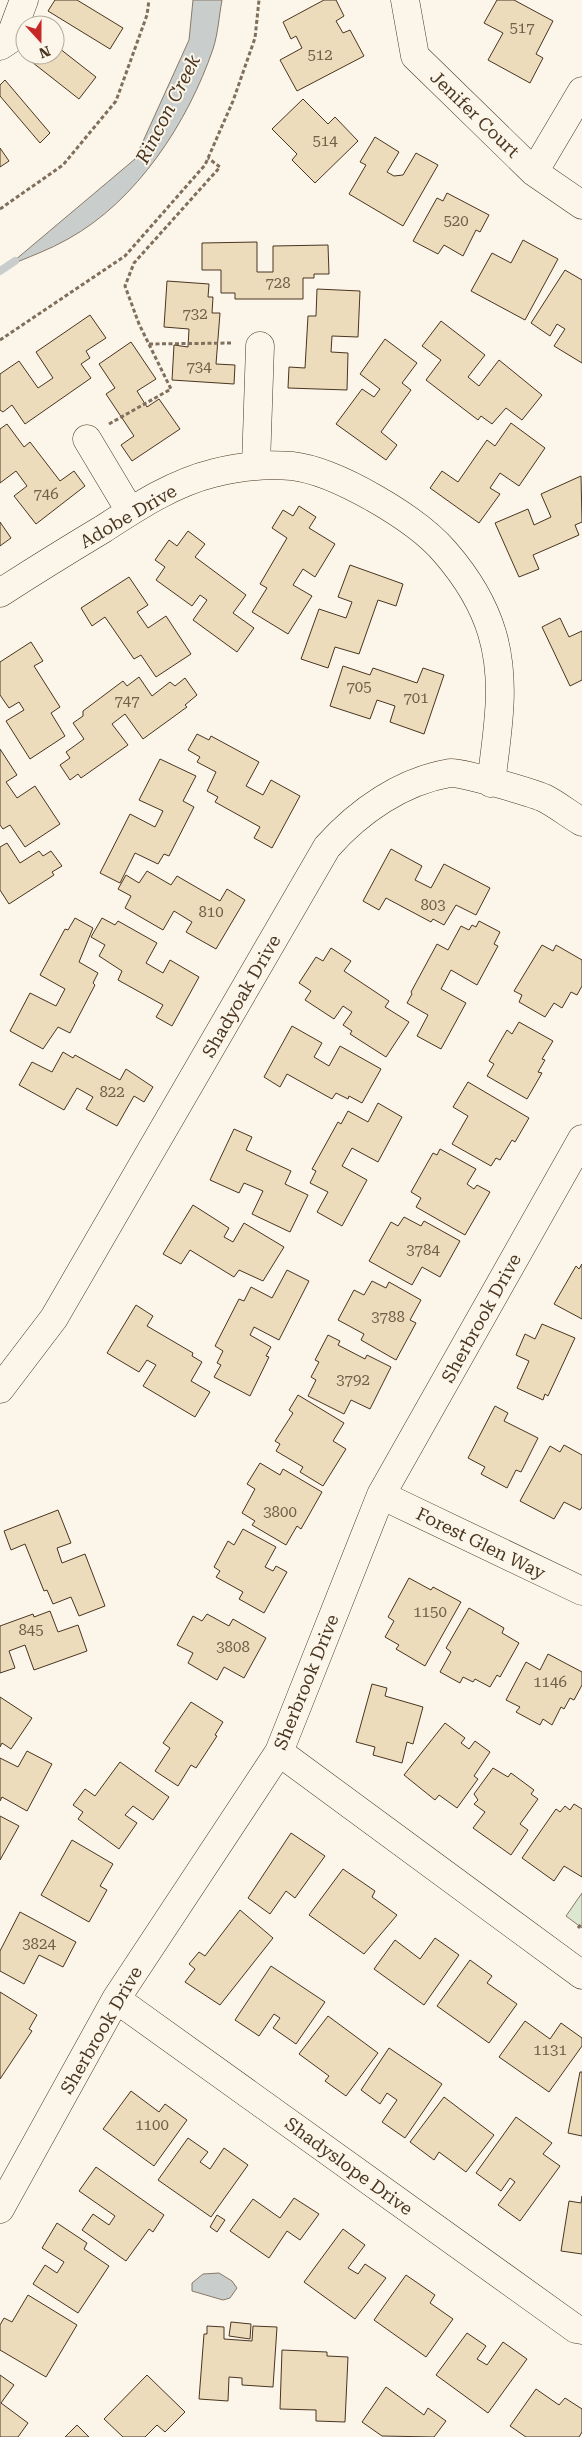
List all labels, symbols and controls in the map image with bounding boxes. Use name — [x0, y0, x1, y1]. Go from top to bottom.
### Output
north arrow — [15, 15, 65, 65]
house number: 517 — [509, 19, 535, 37]
text: N — [37, 43, 53, 62]
house number: 512 — [307, 46, 333, 64]
water label: Rincon Creek — [130, 50, 206, 168]
street label: Jenifer Court — [426, 66, 524, 162]
house number: 514 — [312, 132, 338, 150]
house number: 520 — [443, 212, 469, 230]
house number: 728 — [265, 274, 291, 292]
house number: 732 — [182, 305, 208, 323]
house number: 734 — [186, 358, 212, 376]
street label: Adobe Drive — [76, 480, 180, 552]
house number: 746 — [33, 485, 59, 503]
house number: 705 — [346, 678, 372, 696]
house number: 701 — [403, 689, 429, 707]
house number: 747 — [114, 692, 140, 710]
house number: 803 — [420, 896, 446, 914]
house number: 810 — [198, 903, 224, 921]
street label: Shadyoak Drive — [197, 931, 285, 1061]
house number: 822 — [99, 1083, 125, 1101]
house number: 3784 — [406, 1241, 440, 1259]
street label: Sherbrook Drive — [437, 1250, 525, 1386]
house number: 3788 — [371, 1308, 405, 1326]
house number: 3792 — [336, 1371, 370, 1389]
house number: 3800 — [263, 1503, 297, 1521]
street label: Forest Glen Way — [413, 1503, 549, 1583]
house number: 1150 — [413, 1603, 447, 1621]
street label: Sherbrook Drive — [269, 1611, 343, 1753]
house number: 845 — [18, 1621, 44, 1639]
house number: 3808 — [216, 1638, 250, 1656]
house number: 1146 — [533, 1673, 567, 1691]
house number: 3824 — [22, 1935, 56, 1953]
street label: Sherbrook Drive — [56, 1962, 146, 2098]
house number: 1131 — [533, 2041, 567, 2059]
street label: Shadyslope Drive — [281, 2113, 417, 2219]
house number: 1100 — [135, 2116, 169, 2134]

